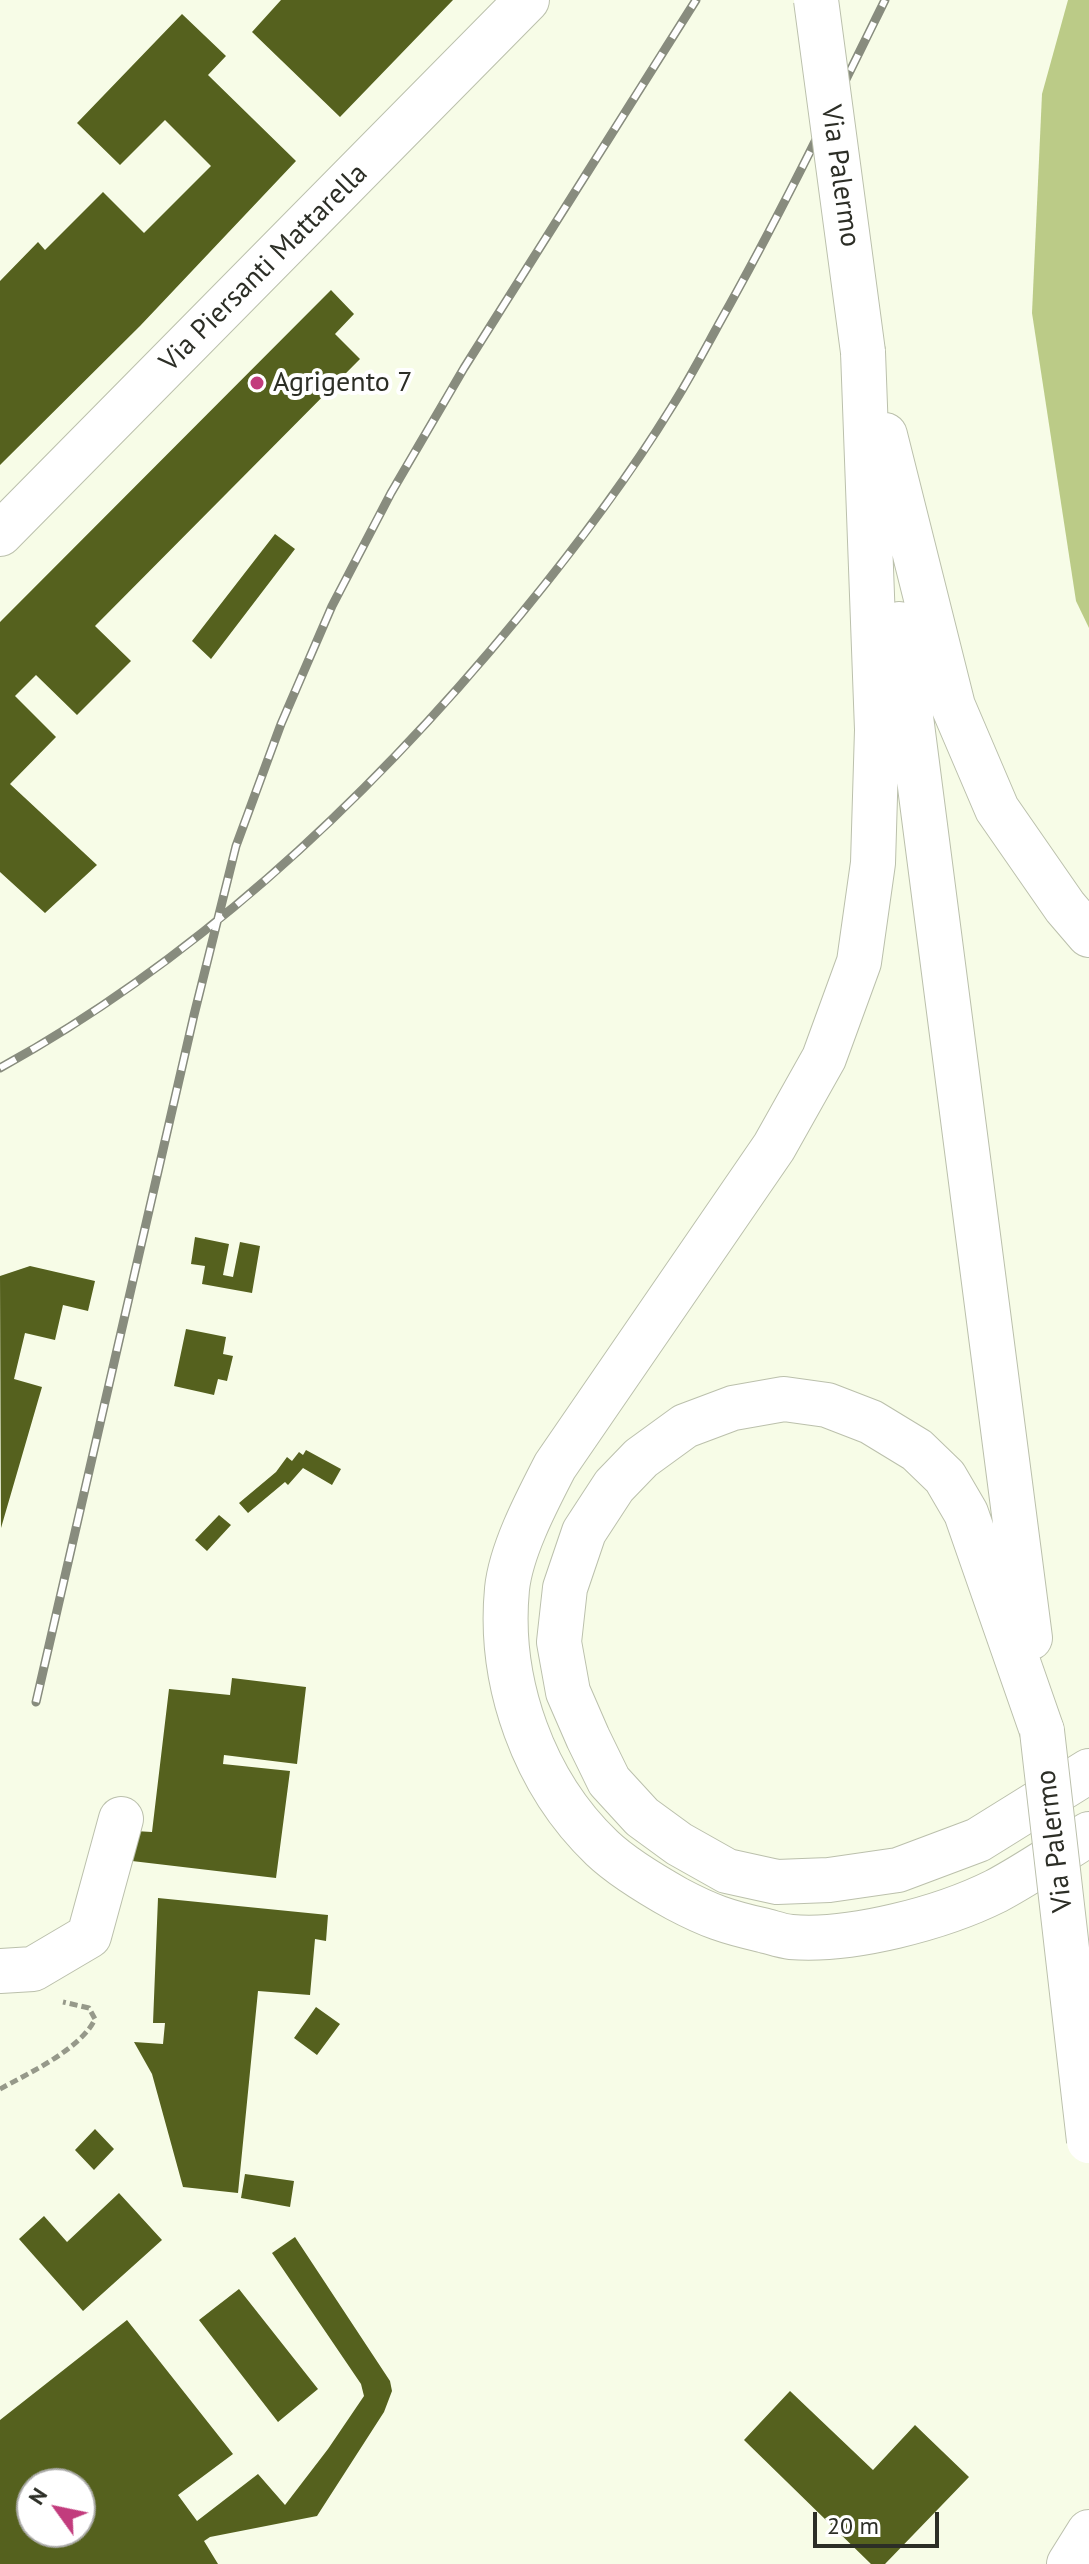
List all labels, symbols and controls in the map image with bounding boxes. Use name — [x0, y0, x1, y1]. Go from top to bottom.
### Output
street label: Via Palermo — [813, 103, 867, 249]
street label: Via Piersanti Mattarella — [153, 157, 375, 379]
place label: Agrigento 7 — [273, 366, 413, 400]
marker: Agrigento 7 — [248, 374, 266, 392]
street label: Via Palermo — [1030, 1768, 1080, 1914]
north arrow — [16, 2468, 96, 2548]
text: N — [22, 2482, 53, 2510]
scale bar — [817, 2496, 943, 2546]
text: 20 m — [827, 2510, 879, 2541]

